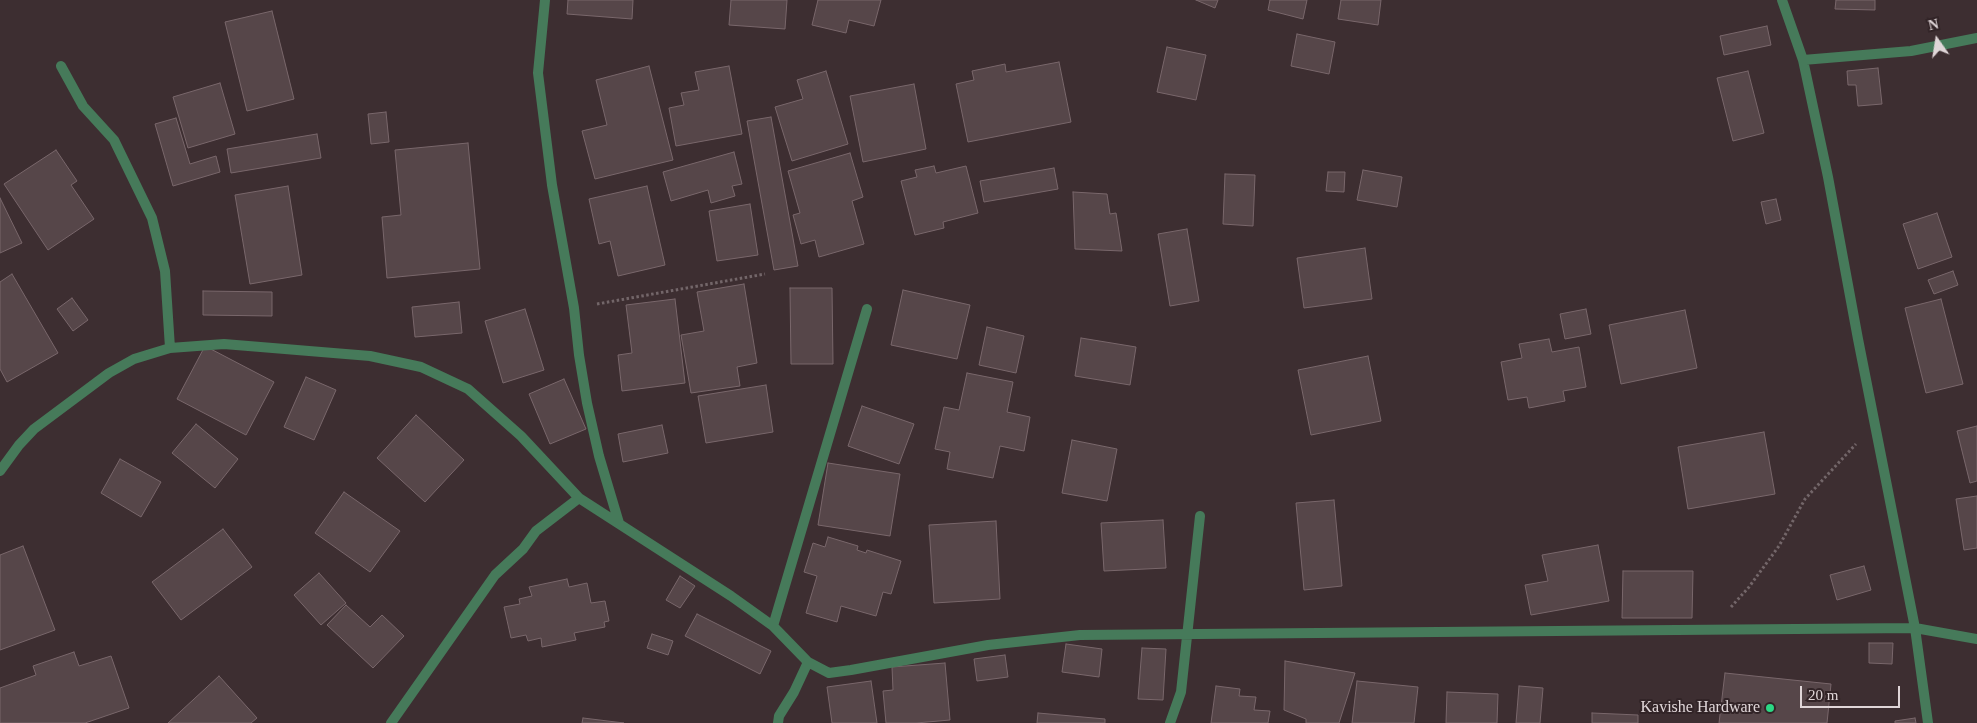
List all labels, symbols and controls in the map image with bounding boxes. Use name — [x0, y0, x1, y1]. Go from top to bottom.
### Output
north arrow — [1912, 15, 1962, 65]
text: N — [1927, 16, 1940, 33]
scale bar — [1802, 676, 1902, 708]
text: 20 m — [1808, 687, 1838, 703]
place label: Kavishe Hardware — [1640, 698, 1760, 718]
marker: Kavishe Hardware — [1764, 702, 1776, 714]

